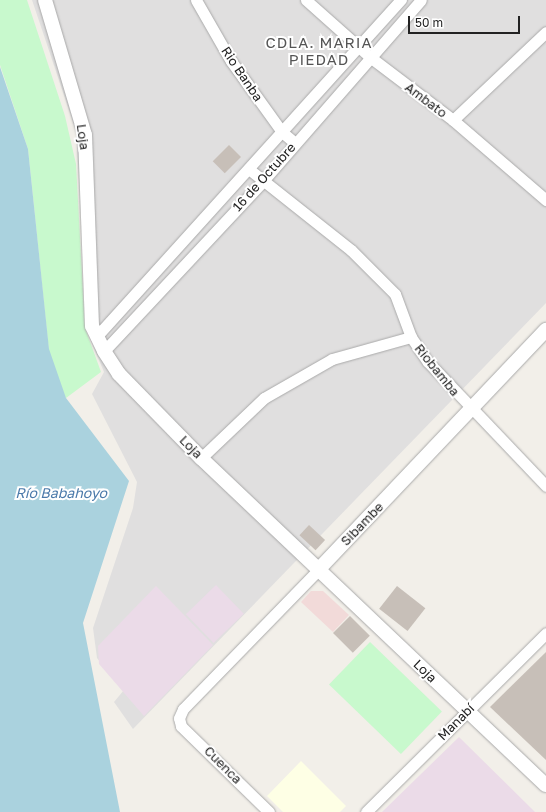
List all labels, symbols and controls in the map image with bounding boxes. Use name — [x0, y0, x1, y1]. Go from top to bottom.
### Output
scale bar — [410, 8, 522, 34]
text: 50 m — [415, 15, 443, 30]
district label: CDLA. MARIA PIEDAD — [265, 33, 373, 68]
street label: Rio Banba — [218, 44, 266, 104]
street label: Ambato — [402, 79, 450, 121]
street label: Loja — [73, 123, 93, 151]
street label: 16 de Octubre — [229, 140, 299, 214]
street label: Riobamba — [411, 341, 463, 399]
street label: Loja — [176, 432, 206, 462]
water label: Río Babahoyo — [15, 485, 107, 501]
street label: Sibambe — [338, 499, 386, 549]
street label: Loja — [410, 656, 440, 686]
street label: Manabí — [434, 700, 478, 744]
street label: Cuenca — [201, 743, 245, 787]

